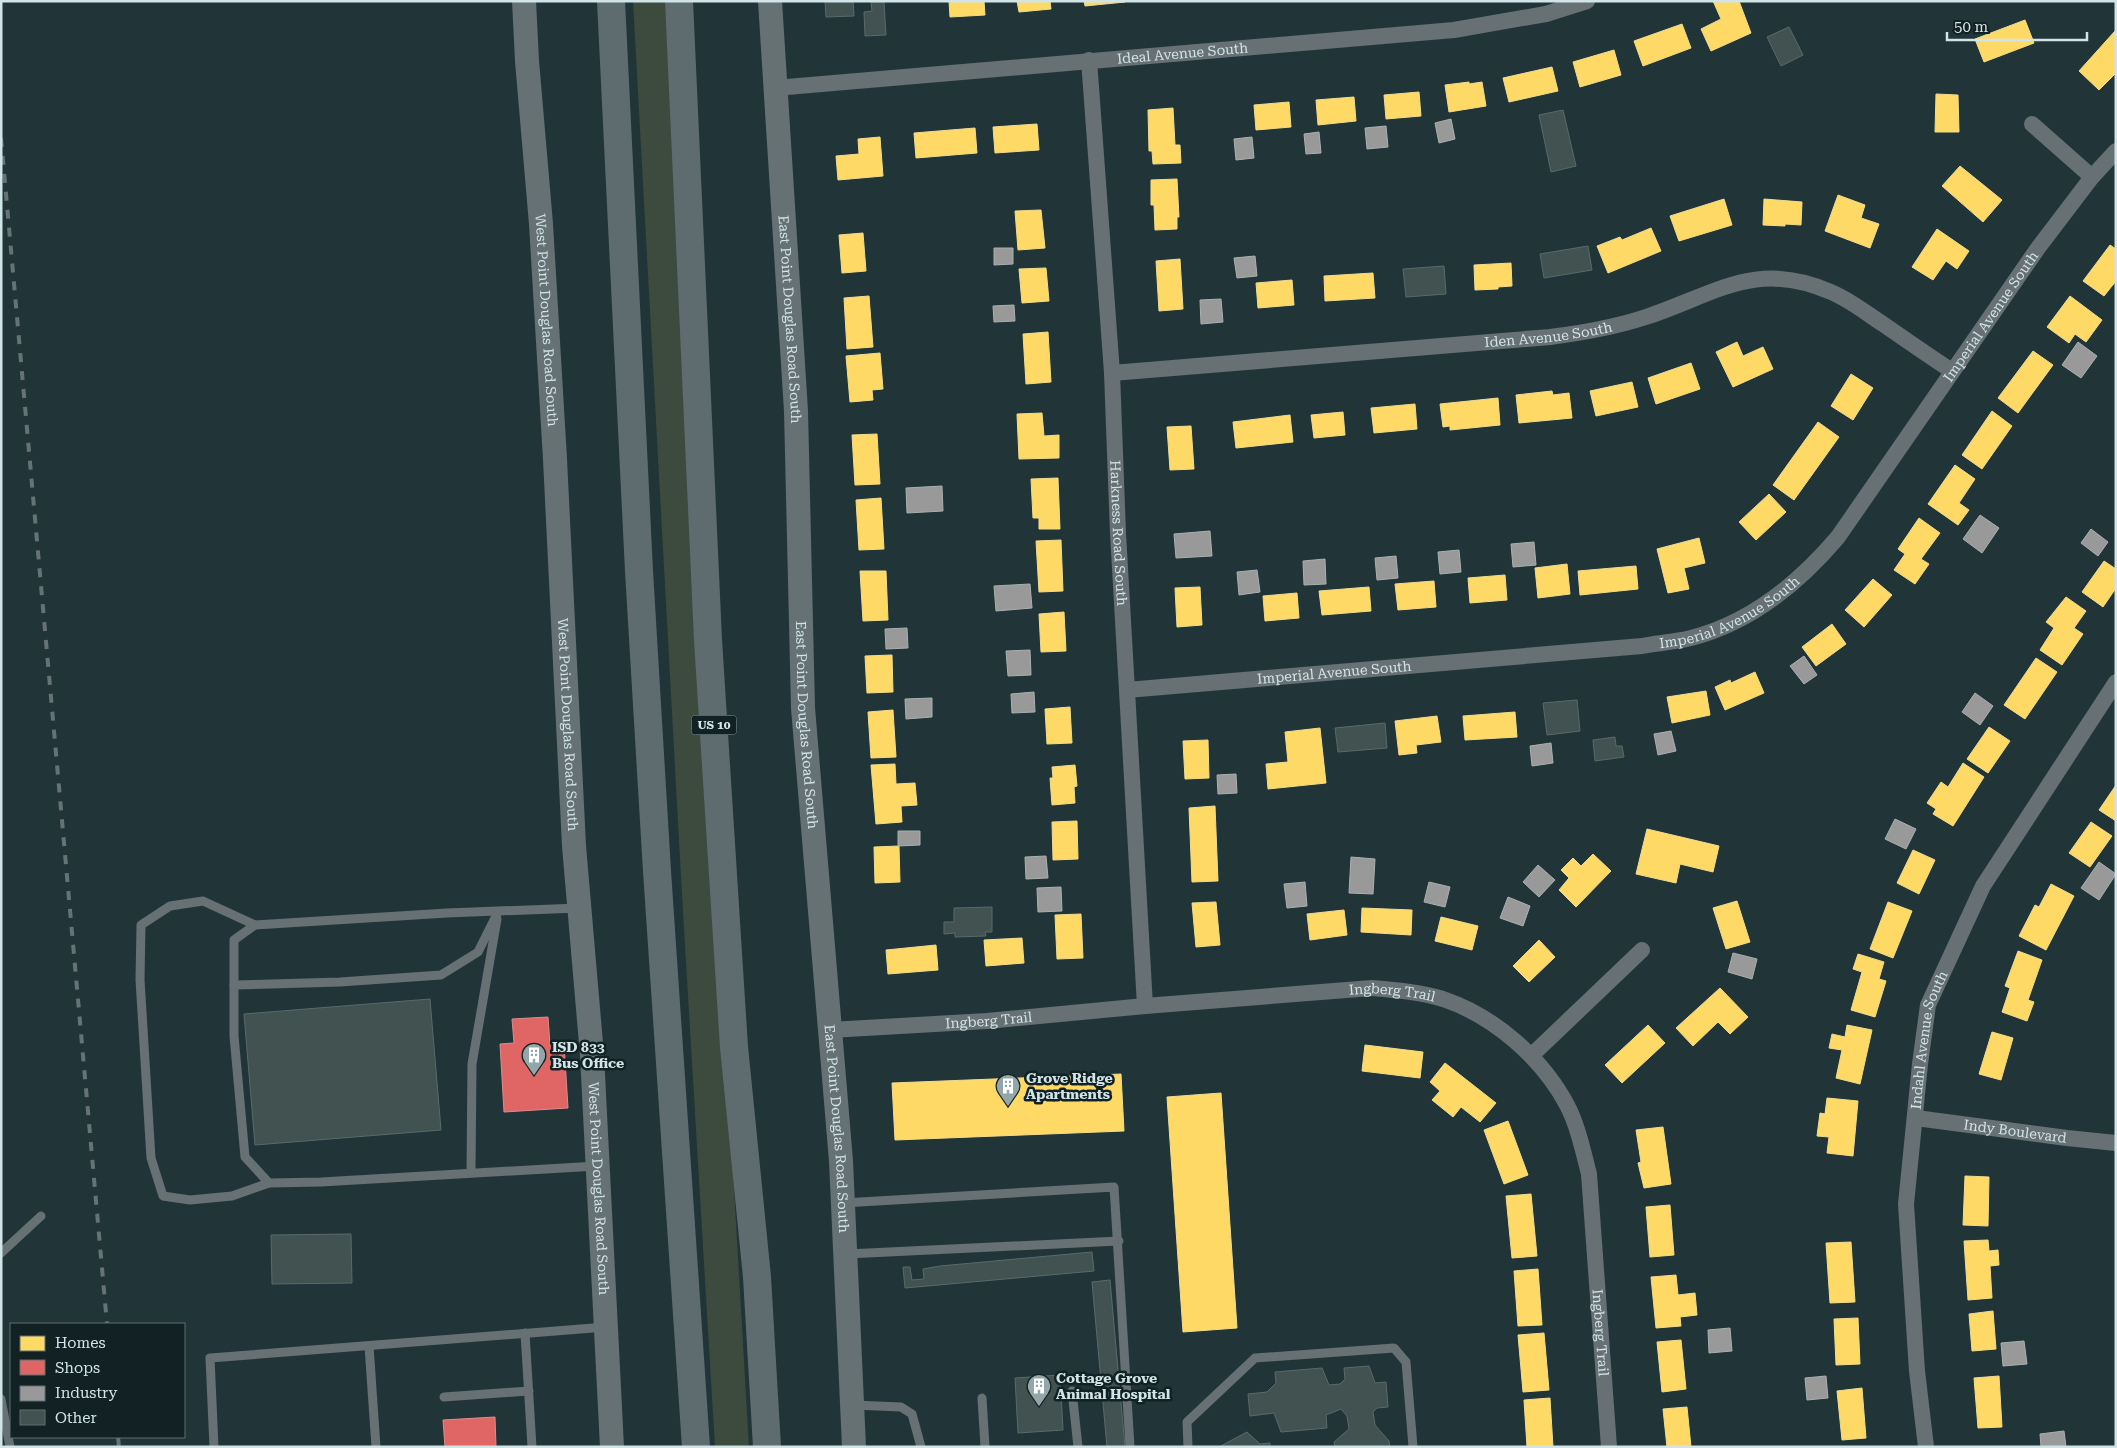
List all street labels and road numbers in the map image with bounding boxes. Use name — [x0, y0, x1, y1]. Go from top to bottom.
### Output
street label: Ideal Avenue South — [1116, 40, 1249, 67]
street label: West Point Douglas Road South — [532, 213, 561, 427]
street label: East Point Douglas Road South — [776, 215, 804, 424]
street label: Imperial Avenue South — [1940, 248, 2041, 385]
street label: Iden Avenue South — [1484, 319, 1614, 350]
street label: Harkness Road South — [1107, 460, 1130, 606]
street label: Imperial Avenue South — [1658, 573, 1803, 651]
street label: West Point Douglas Road South — [555, 618, 581, 831]
street label: East Point Douglas Road South — [793, 621, 821, 830]
street label: Imperial Avenue South — [1256, 658, 1412, 687]
road number: US 10 — [692, 716, 736, 734]
street label: Indahl Avenue South — [1908, 968, 1951, 1110]
street label: Ingberg Trail — [1348, 980, 1438, 1005]
street label: Ingberg Trail — [945, 1009, 1034, 1031]
street label: East Point Douglas Road South — [822, 1024, 852, 1233]
street label: West Point Douglas Road South — [585, 1082, 612, 1295]
street label: Indy Boulevard — [1963, 1116, 2068, 1146]
street label: Ingberg Trail — [1589, 1288, 1612, 1377]

